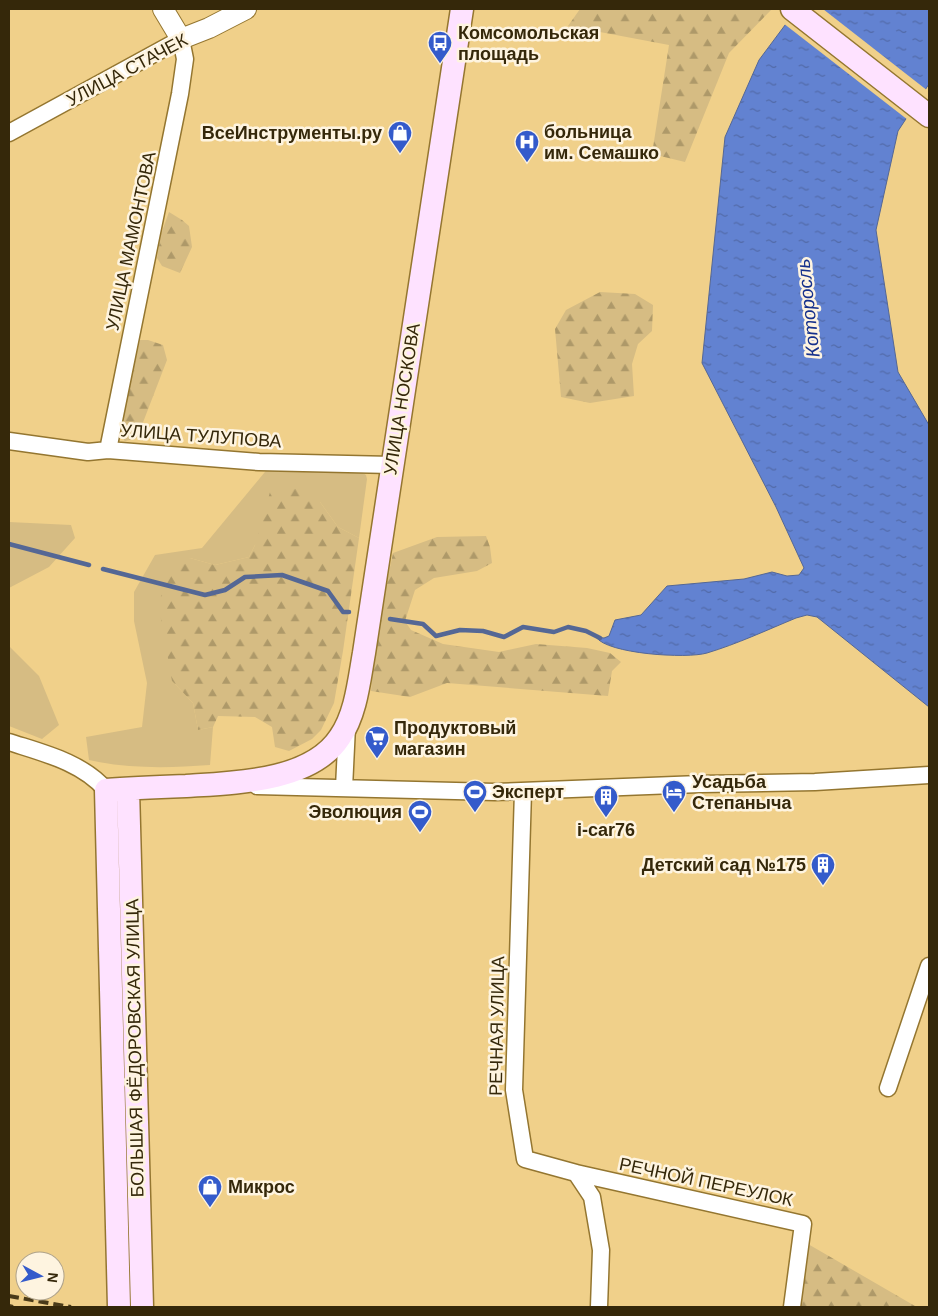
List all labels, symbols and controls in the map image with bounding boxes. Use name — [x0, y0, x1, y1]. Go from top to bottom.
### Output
place label: Комсомольская площадь — [458, 23, 599, 64]
street label: УЛИЦА СТАЧЕК — [63, 30, 191, 110]
bus stop icon: Комсомольская площадь — [427, 30, 453, 64]
shop icon: ВсеИнструменты.ру — [387, 120, 413, 154]
place label: больница им. Семашко — [544, 122, 659, 163]
place label: ВсеИнструменты.ру — [202, 123, 382, 143]
hospital icon: больница им. Семашко — [514, 129, 540, 163]
street label: УЛИЦА МАМОНТОВА — [102, 150, 160, 332]
water label: Которосль — [792, 258, 824, 358]
street label: УЛИЦА НОСКОВА — [380, 322, 424, 476]
street label: УЛИЦА ТУЛУПОВА — [120, 420, 282, 452]
place label: Продуктовый магазин — [394, 718, 516, 759]
supermarket icon: Продуктовый магазин — [364, 725, 390, 759]
place label: Усадьба Степаныча — [692, 772, 792, 813]
sports icon: Эксперт — [462, 779, 488, 813]
hotel icon: Усадьба Степаныча — [661, 779, 687, 813]
place label: Эксперт — [492, 782, 564, 802]
building icon: i-car76 — [593, 784, 619, 818]
sports icon: Эволюция — [407, 799, 433, 833]
place label: Эволюция — [308, 802, 402, 822]
place label: i-car76 — [577, 820, 635, 840]
building icon: Детский сад №175 — [810, 852, 836, 886]
place label: Детский сад №175 — [642, 855, 806, 875]
street label: БОЛЬШАЯ ФЁДОРОВСКАЯ УЛИЦА — [122, 898, 148, 1198]
street label: РЕЧНАЯ УЛИЦА — [486, 956, 508, 1096]
street label: РЕЧНОЙ ПЕРЕУЛОК — [617, 1153, 795, 1210]
shop icon: Микрос — [197, 1174, 223, 1208]
place label: Микрос — [228, 1177, 295, 1197]
north arrow — [15, 1251, 65, 1301]
text: N — [44, 1272, 61, 1284]

